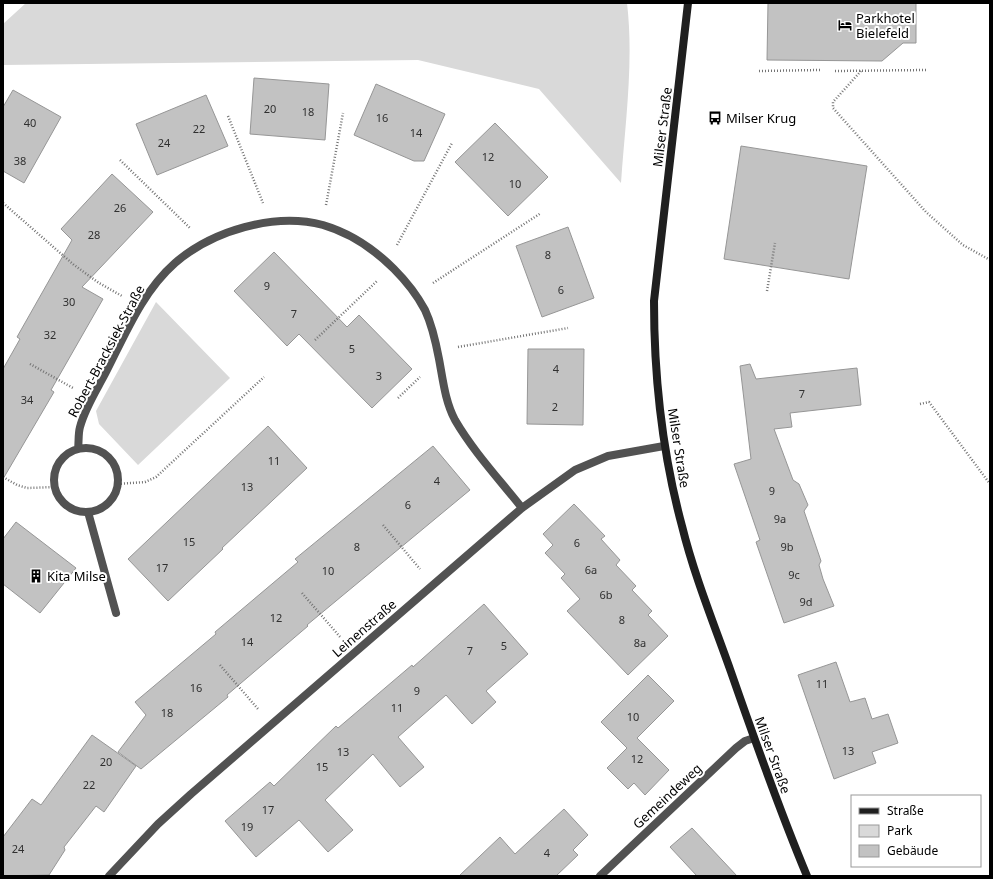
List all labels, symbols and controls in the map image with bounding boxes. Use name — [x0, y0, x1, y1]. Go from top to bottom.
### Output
place label: Parkhotel Bielefeld — [856, 9, 915, 42]
hotel icon: Parkhotel Bielefeld — [837, 17, 853, 33]
street label: Milser Straße — [648, 86, 676, 168]
house number: 20 — [264, 101, 276, 116]
house number: 18 — [302, 104, 314, 119]
place label: Milser Krug — [726, 109, 796, 127]
house number: 16 — [376, 110, 388, 125]
bus stop icon: Milser Krug — [707, 110, 723, 126]
house number: 40 — [24, 115, 36, 130]
house number: 22 — [193, 121, 205, 136]
house number: 14 — [410, 125, 423, 140]
house number: 24 — [158, 135, 171, 150]
house number: 12 — [482, 149, 494, 164]
house number: 38 — [14, 153, 26, 168]
house number: 10 — [509, 176, 521, 191]
house number: 26 — [114, 200, 126, 215]
house number: 28 — [88, 227, 100, 242]
house number: 8 — [545, 247, 551, 262]
house number: 9 — [264, 278, 270, 293]
street label: Robert-Bracksiek-Straße — [63, 282, 149, 420]
house number: 6 — [558, 282, 564, 297]
house number: 30 — [63, 294, 75, 309]
house number: 7 — [291, 306, 297, 321]
house number: 32 — [44, 327, 56, 342]
house number: 5 — [349, 341, 355, 356]
house number: 4 — [553, 361, 560, 376]
house number: 3 — [376, 368, 382, 383]
house number: 7 — [799, 386, 805, 401]
house number: 34 — [21, 392, 34, 407]
house number: 2 — [552, 399, 558, 414]
street label: Milser Straße — [664, 407, 694, 489]
house number: 11 — [268, 453, 280, 468]
house number: 4 — [434, 473, 441, 488]
house number: 13 — [241, 479, 253, 494]
house number: 9 — [769, 483, 775, 498]
house number: 6 — [405, 497, 411, 512]
house number: 9a — [774, 511, 786, 526]
house number: 15 — [183, 534, 195, 549]
house number: 6 — [574, 535, 580, 550]
house number: 8 — [354, 539, 360, 554]
house number: 9b — [780, 539, 794, 554]
house number: 17 — [156, 560, 168, 575]
house number: 6a — [585, 562, 597, 577]
house number: 10 — [322, 563, 334, 578]
place label: Kita Milse — [47, 567, 106, 585]
house number: 9c — [788, 567, 800, 582]
building icon: Kita Milse — [28, 568, 44, 584]
house number: 6b — [599, 587, 613, 602]
house number: 9d — [799, 594, 813, 609]
street label: Leinenstraße — [328, 595, 400, 661]
house number: 12 — [270, 610, 282, 625]
house number: 8 — [619, 612, 625, 627]
house number: 14 — [241, 634, 254, 649]
house number: 8a — [634, 635, 646, 650]
house number: 5 — [501, 638, 507, 653]
house number: 7 — [467, 643, 473, 658]
house number: 11 — [816, 676, 828, 691]
house number: 16 — [190, 680, 202, 695]
house number: 9 — [414, 683, 420, 698]
house number: 11 — [391, 700, 403, 715]
house number: 18 — [161, 705, 173, 720]
house number: 10 — [627, 709, 639, 724]
street label: Milser Straße — [751, 714, 795, 796]
house number: 13 — [842, 743, 854, 758]
house number: 13 — [337, 744, 349, 759]
house number: 12 — [631, 751, 643, 766]
house number: 20 — [100, 754, 112, 769]
house number: 15 — [316, 759, 328, 774]
street label: Gemeindeweg — [629, 759, 705, 833]
house number: 22 — [83, 777, 95, 792]
legend — [851, 795, 981, 867]
house number: 17 — [262, 802, 274, 817]
text: Straße — [887, 802, 924, 819]
house number: 19 — [241, 819, 253, 834]
text: Park — [887, 822, 913, 839]
house number: 24 — [12, 841, 25, 856]
text: Gebäude — [887, 842, 938, 859]
house number: 4 — [544, 845, 551, 860]

